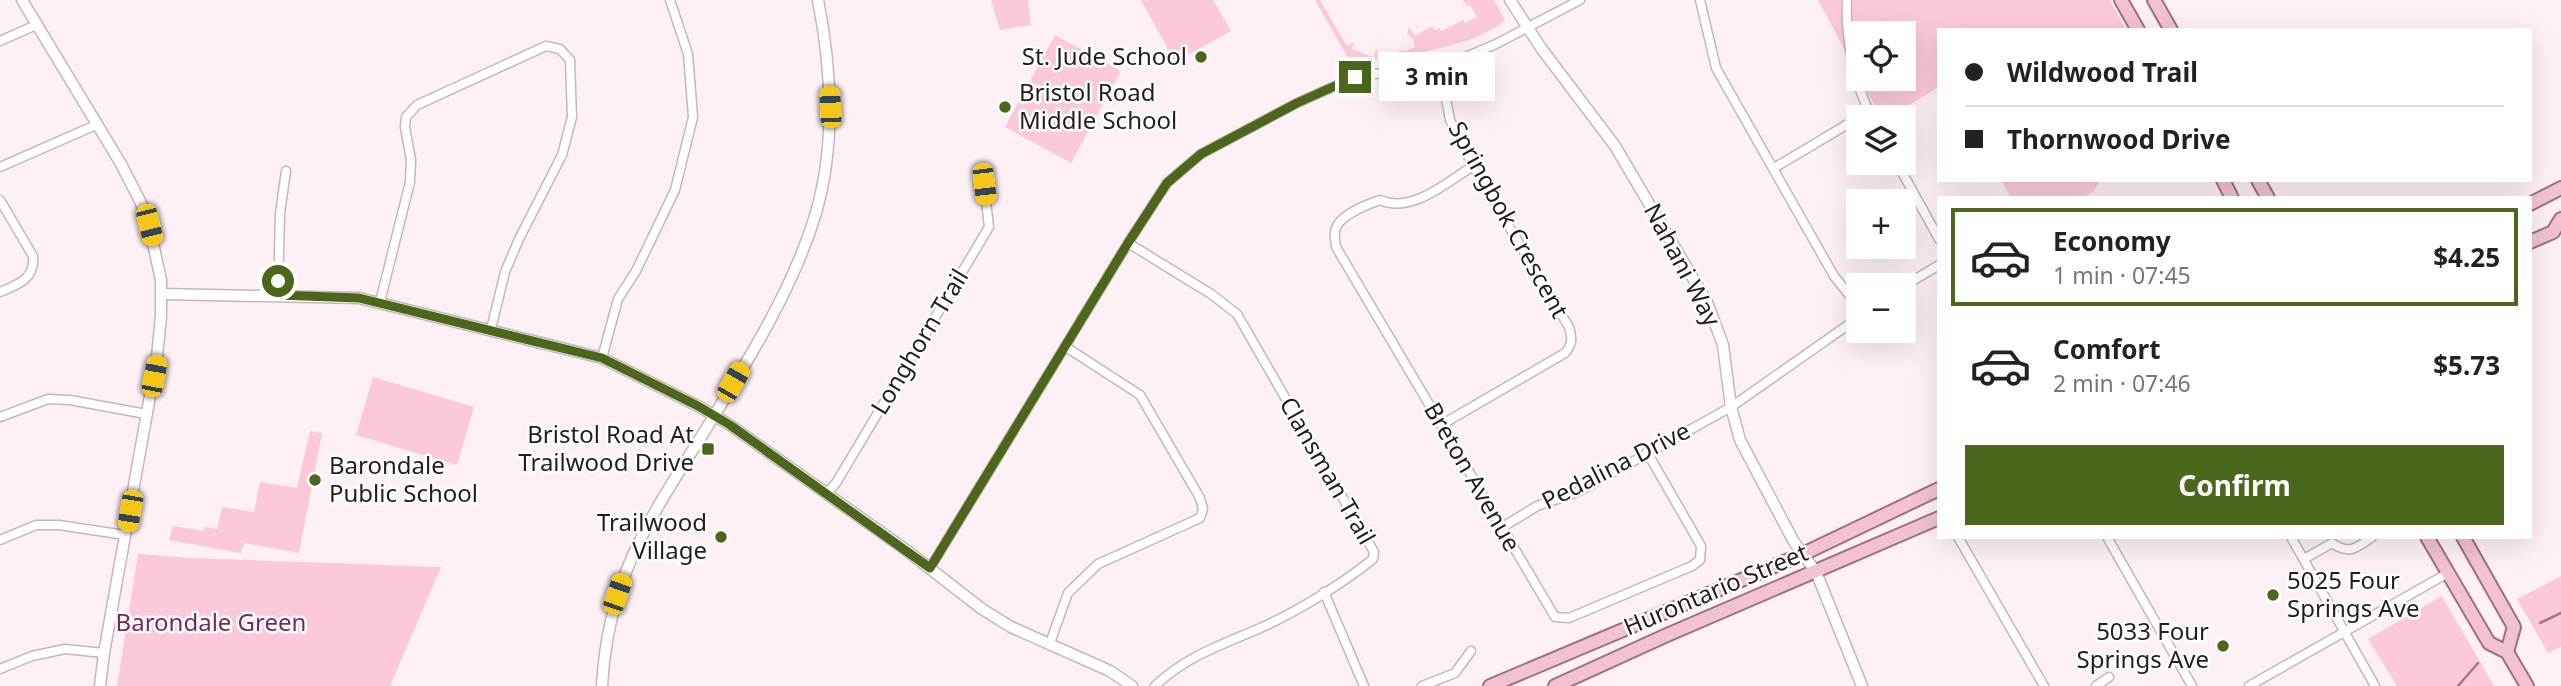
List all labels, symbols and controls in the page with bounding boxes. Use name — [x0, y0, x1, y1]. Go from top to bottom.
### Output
map controls — [1846, 21, 1916, 343]
button: locate — [1846, 21, 1916, 91]
place label: St. Jude School — [1022, 39, 1187, 72]
marker: St. Jude School — [1193, 49, 1209, 65]
callout: 3 min — [1380, 52, 1495, 102]
text: Wildwood Trail — [2007, 54, 2198, 90]
text: 3 min — [1405, 60, 1469, 92]
route end — [1339, 61, 1371, 93]
place label: Bristol Road Middle School — [1019, 75, 1177, 136]
car — [819, 85, 842, 129]
marker: Bristol Road Middle School — [997, 99, 1013, 115]
button: layers — [1846, 105, 1916, 175]
street label: Springbok Crescent — [1442, 115, 1577, 324]
text: Thornwood Drive — [2007, 121, 2230, 157]
car — [972, 162, 997, 206]
button: + — [1846, 189, 1916, 259]
street label: Nahani Way — [1637, 197, 1730, 332]
car — [134, 202, 165, 248]
text: Economy — [2053, 223, 2171, 259]
icon: car — [1969, 226, 2032, 289]
text: $4.25 — [2433, 239, 2500, 275]
text: 1 min · 07:45 — [2053, 259, 2191, 291]
street label: Longhorn Trail — [862, 262, 975, 420]
route start — [262, 265, 294, 297]
button: − — [1846, 273, 1916, 343]
text: Comfort — [2053, 331, 2161, 367]
icon: car — [1969, 334, 2032, 397]
text: $5.73 — [2433, 347, 2500, 383]
car — [140, 353, 169, 399]
car — [714, 359, 753, 405]
text: 2 min · 07:46 — [2053, 367, 2191, 399]
street label: Clansman Trail — [1273, 390, 1384, 550]
street label: Breton Avenue — [1417, 396, 1529, 557]
street label: Pedalina Drive — [1535, 413, 1695, 516]
place label: Bristol Road At Trailwood Drive — [518, 417, 694, 478]
marker: Bristol Road At Trailwood Drive — [700, 441, 716, 457]
button: Confirm — [1965, 445, 2504, 525]
place label: Barondale Public School — [329, 448, 478, 509]
marker: Barondale Public School — [307, 472, 323, 488]
car — [117, 488, 144, 534]
place label: Trailwood Village — [597, 505, 707, 566]
marker: Trailwood Village — [713, 529, 729, 545]
street label: Hurontario Street — [1618, 535, 1813, 642]
place label: 5025 Four Springs Ave — [2287, 563, 2419, 624]
car — [601, 571, 634, 617]
marker: 5025 Four Springs Ave — [2265, 587, 2281, 603]
park label: Barondale Green — [116, 605, 306, 638]
place label: 5033 Four Springs Ave — [2077, 614, 2209, 675]
marker: 5033 Four Springs Ave — [2215, 638, 2231, 654]

